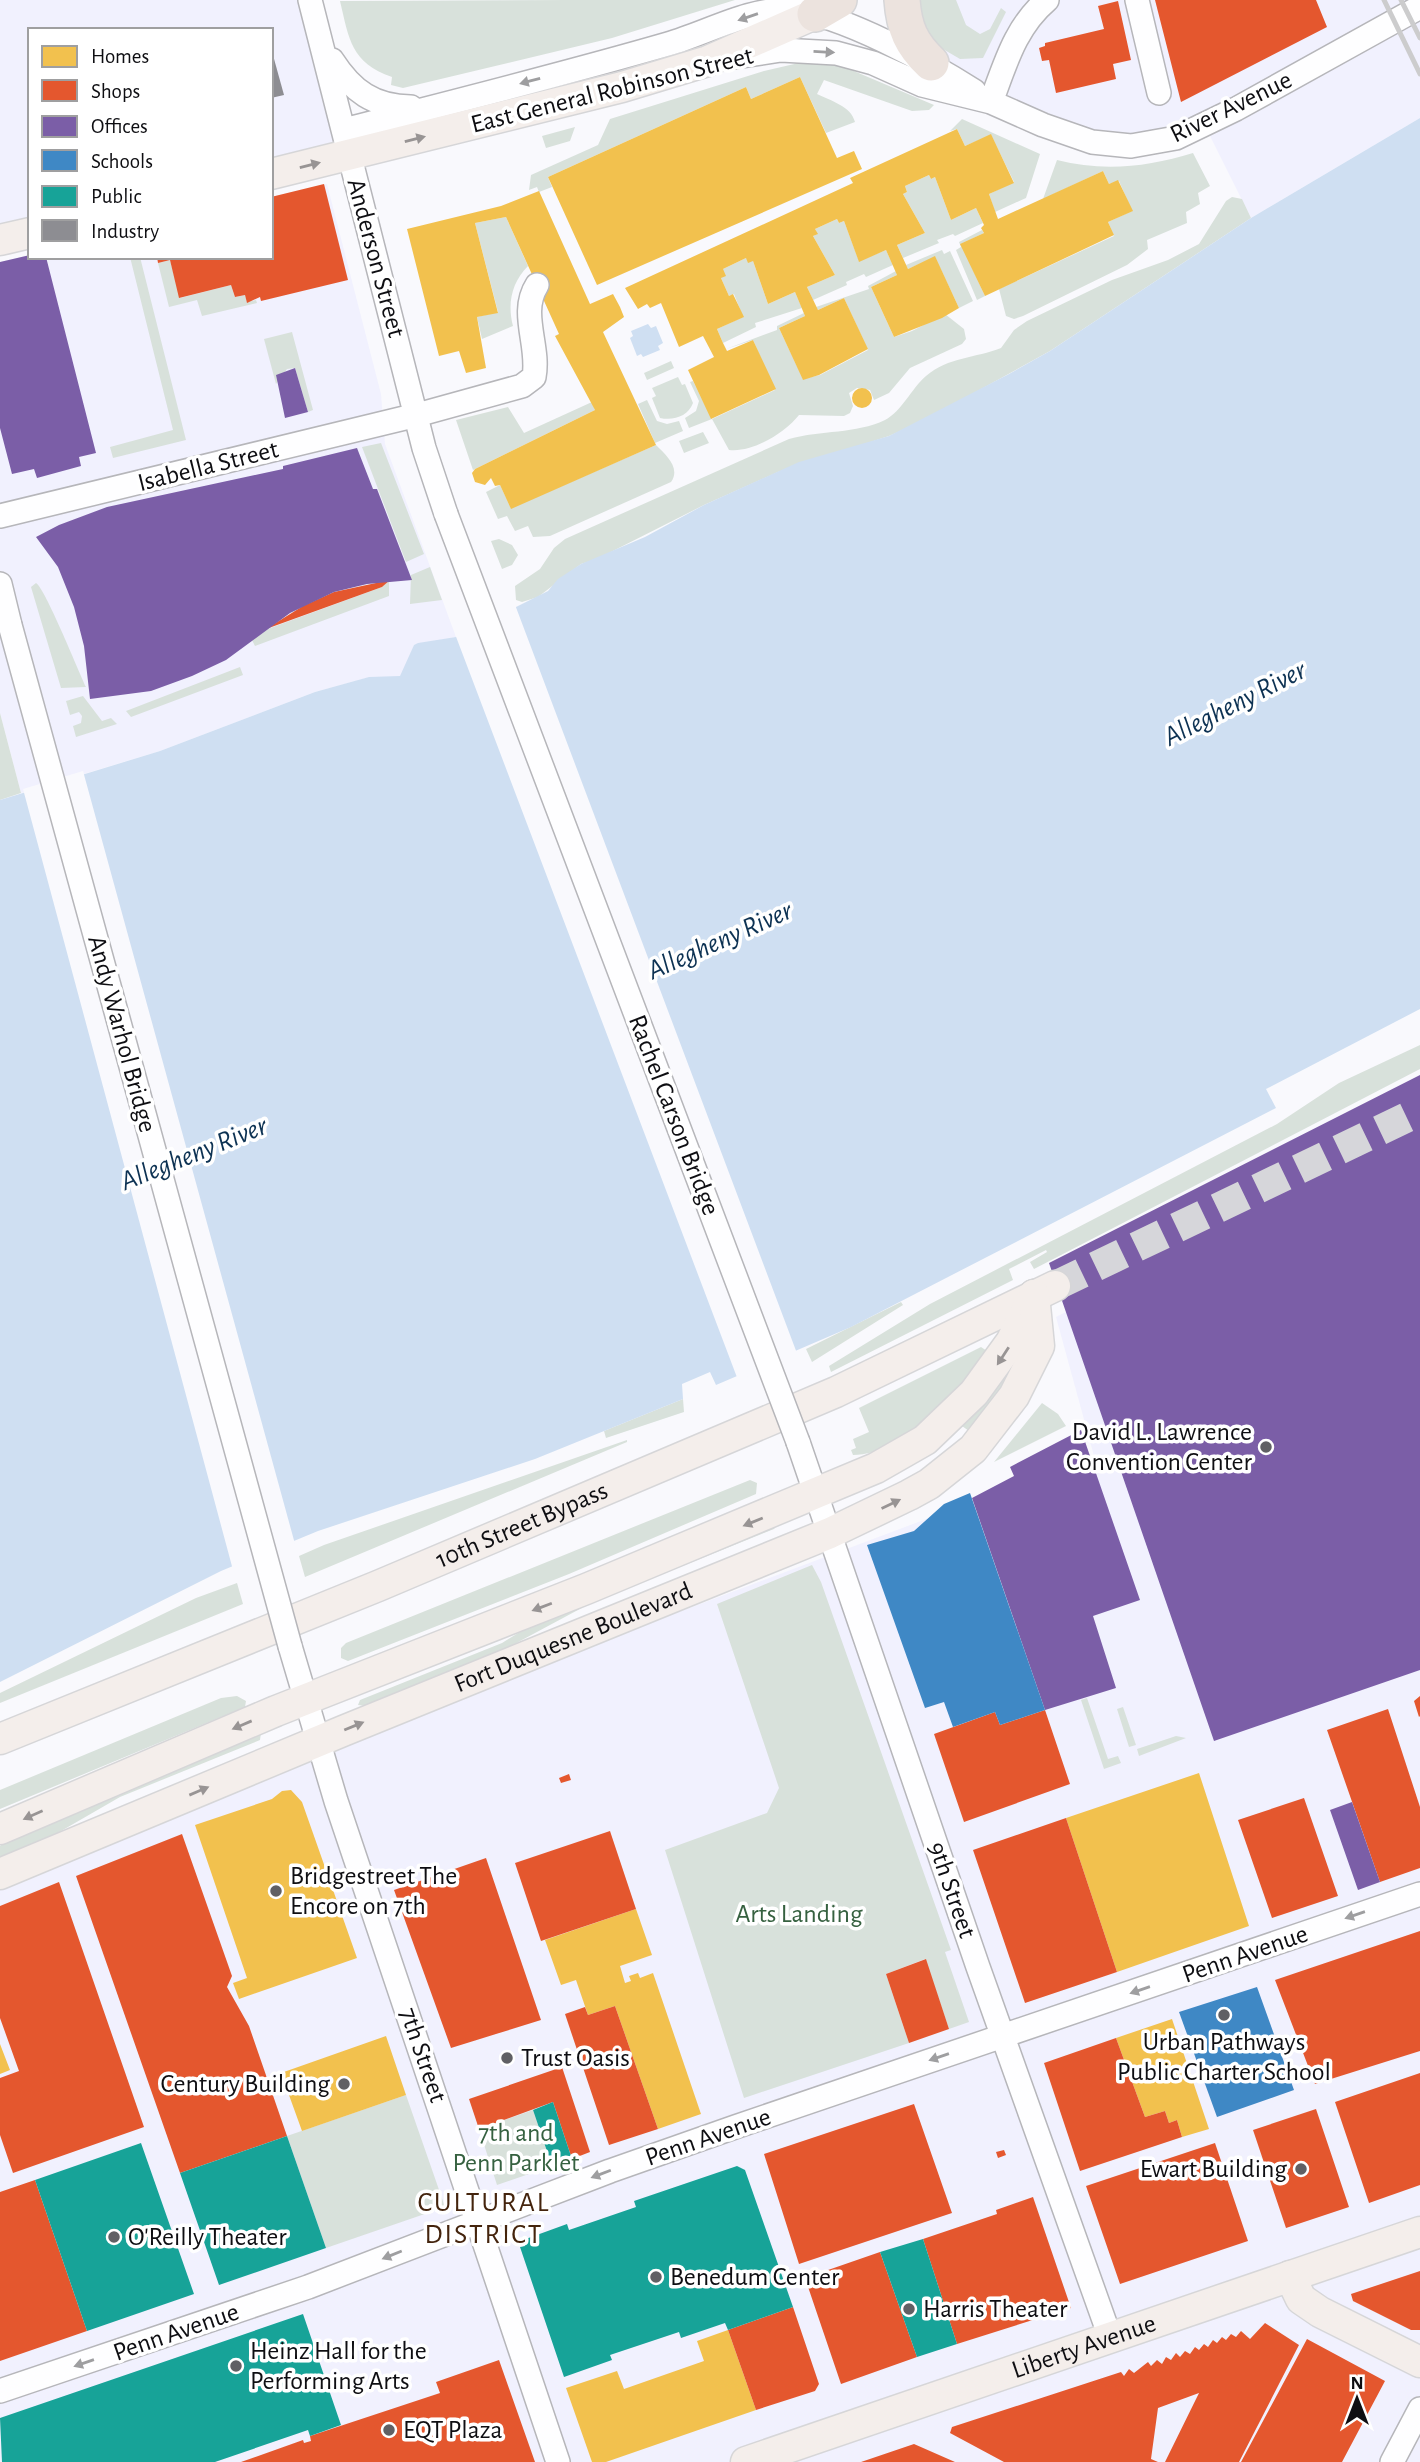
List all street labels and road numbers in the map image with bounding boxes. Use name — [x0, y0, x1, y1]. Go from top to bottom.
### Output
street label: East General Robinson Street — [468, 42, 756, 138]
street label: River Avenue — [1166, 66, 1296, 148]
street label: Anderson Street — [342, 176, 410, 340]
street label: Isabella Street — [135, 436, 281, 496]
street label: Andy Warhol Bridge — [83, 933, 161, 1135]
street label: Rachel Carson Bridge — [624, 1011, 724, 1219]
street label: 10th Street Bypass — [432, 1477, 612, 1573]
street label: Fort Duquesne Boulevard — [450, 1578, 696, 1697]
street label: 9th Street — [924, 1839, 980, 1941]
street label: Penn Avenue — [1179, 1920, 1311, 1988]
street label: 7th Street — [395, 2004, 451, 2106]
street label: Penn Avenue — [642, 2103, 774, 2171]
street label: Penn Avenue — [110, 2298, 242, 2366]
street label: Liberty Avenue — [1008, 2310, 1159, 2383]

